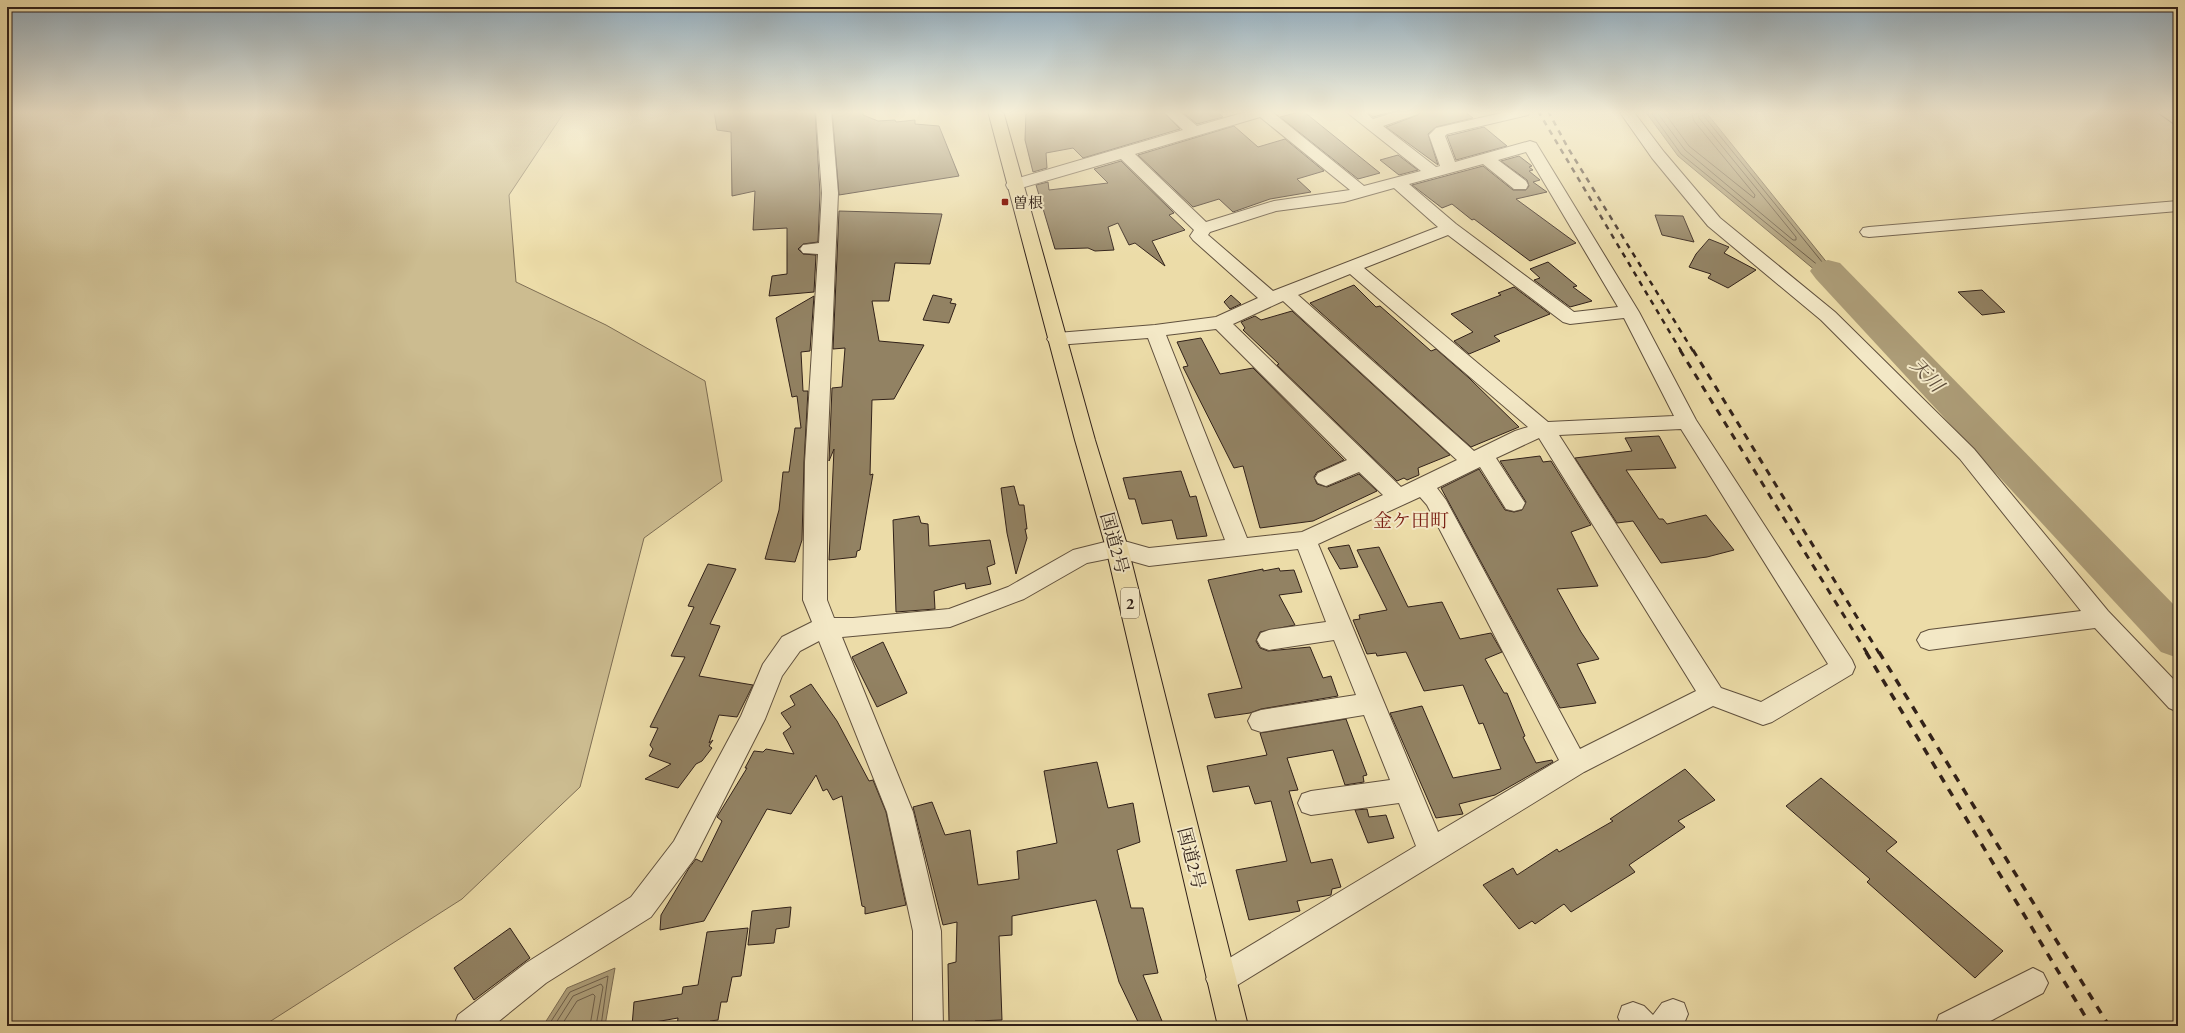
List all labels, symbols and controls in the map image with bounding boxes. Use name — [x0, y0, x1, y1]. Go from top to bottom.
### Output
place label: 曽根 — [1013, 193, 1043, 212]
marker: 曽根 — [1000, 197, 1010, 207]
water label: 天川 — [1905, 353, 1951, 399]
district label: 金ケ田町 — [1373, 508, 1449, 533]
street label: 国道2号 — [1096, 510, 1134, 576]
road number: 2 — [1121, 588, 1139, 618]
street label: 国道2号 — [1173, 825, 1211, 891]

